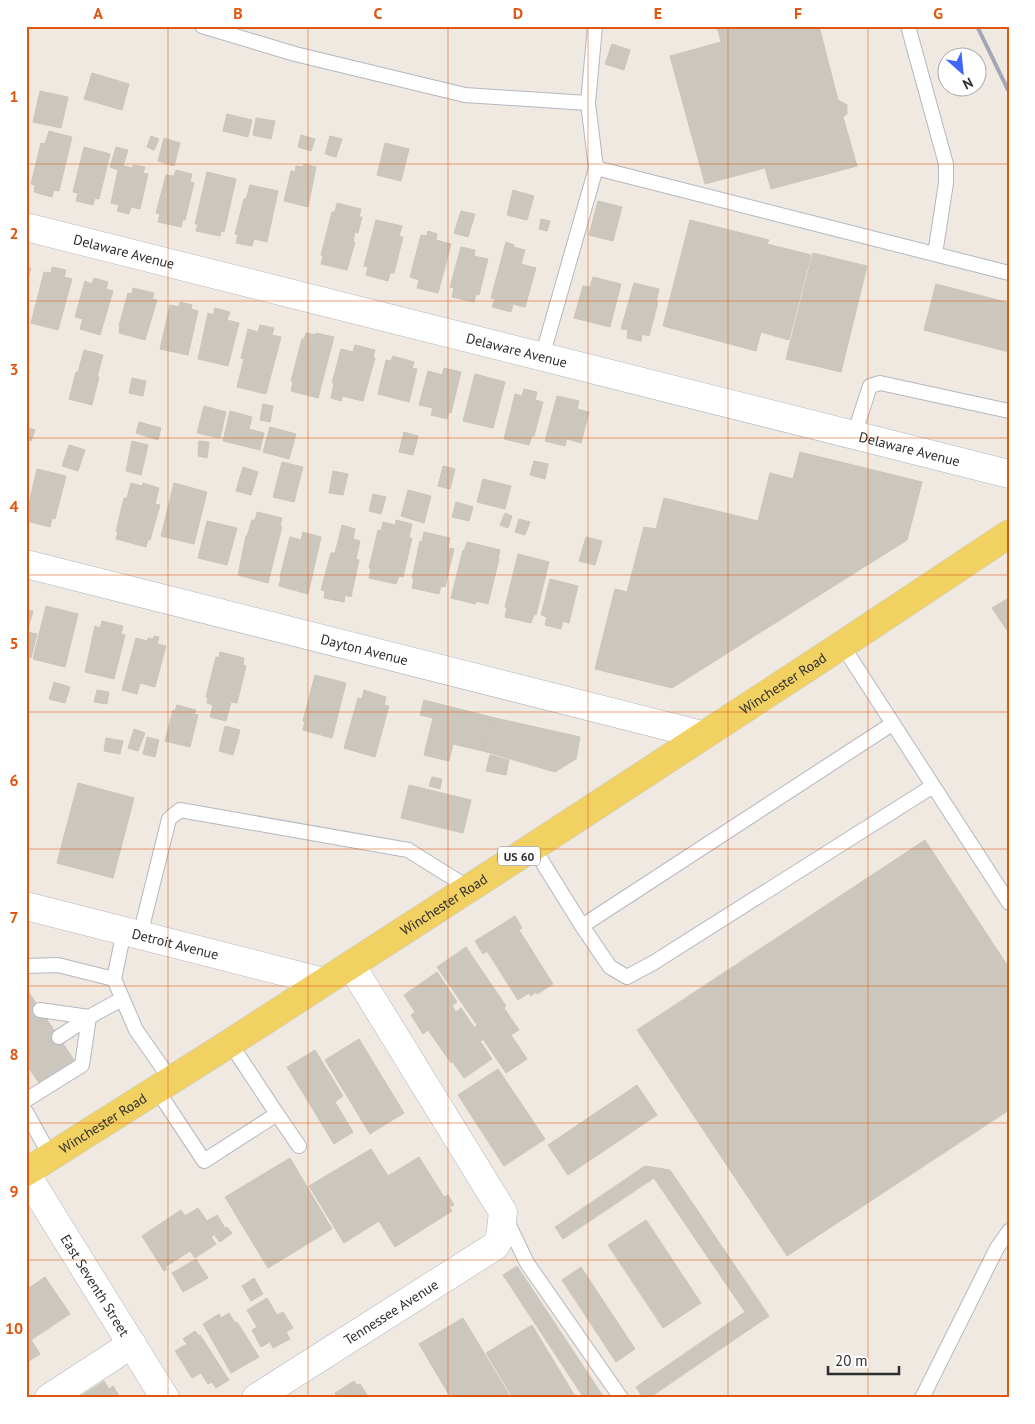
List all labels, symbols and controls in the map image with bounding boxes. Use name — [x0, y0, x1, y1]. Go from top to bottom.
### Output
text: A — [93, 3, 103, 23]
text: B — [233, 3, 243, 23]
text: C — [374, 3, 383, 23]
text: D — [513, 3, 523, 23]
text: E — [654, 3, 662, 23]
text: F — [794, 3, 802, 23]
text: G — [933, 3, 943, 23]
north arrow — [938, 48, 988, 98]
text: N — [960, 73, 976, 94]
text: 1 — [9, 86, 19, 106]
text: 2 — [9, 223, 19, 243]
street label: Delaware Avenue — [72, 230, 176, 273]
street label: Delaware Avenue — [464, 329, 569, 372]
text: 3 — [9, 359, 19, 379]
street label: Delaware Avenue — [857, 428, 962, 470]
text: 4 — [9, 496, 19, 516]
street label: Dayton Avenue — [319, 630, 410, 669]
text: 5 — [9, 633, 19, 653]
street label: Winchester Road — [736, 649, 830, 718]
text: 6 — [9, 770, 19, 790]
road number: US 60 — [498, 846, 540, 866]
street label: Winchester Road — [397, 870, 491, 939]
text: 7 — [9, 907, 19, 927]
street label: Detroit Avenue — [130, 924, 221, 964]
text: 8 — [9, 1044, 19, 1064]
street label: Winchester Road — [56, 1089, 150, 1158]
text: 9 — [9, 1181, 19, 1201]
street label: East Seventh Street — [57, 1231, 134, 1340]
street label: Tennessee Avenue — [340, 1275, 442, 1349]
text: 10 — [5, 1318, 23, 1338]
scale bar — [828, 1344, 899, 1376]
text: 20 m — [835, 1351, 868, 1370]

